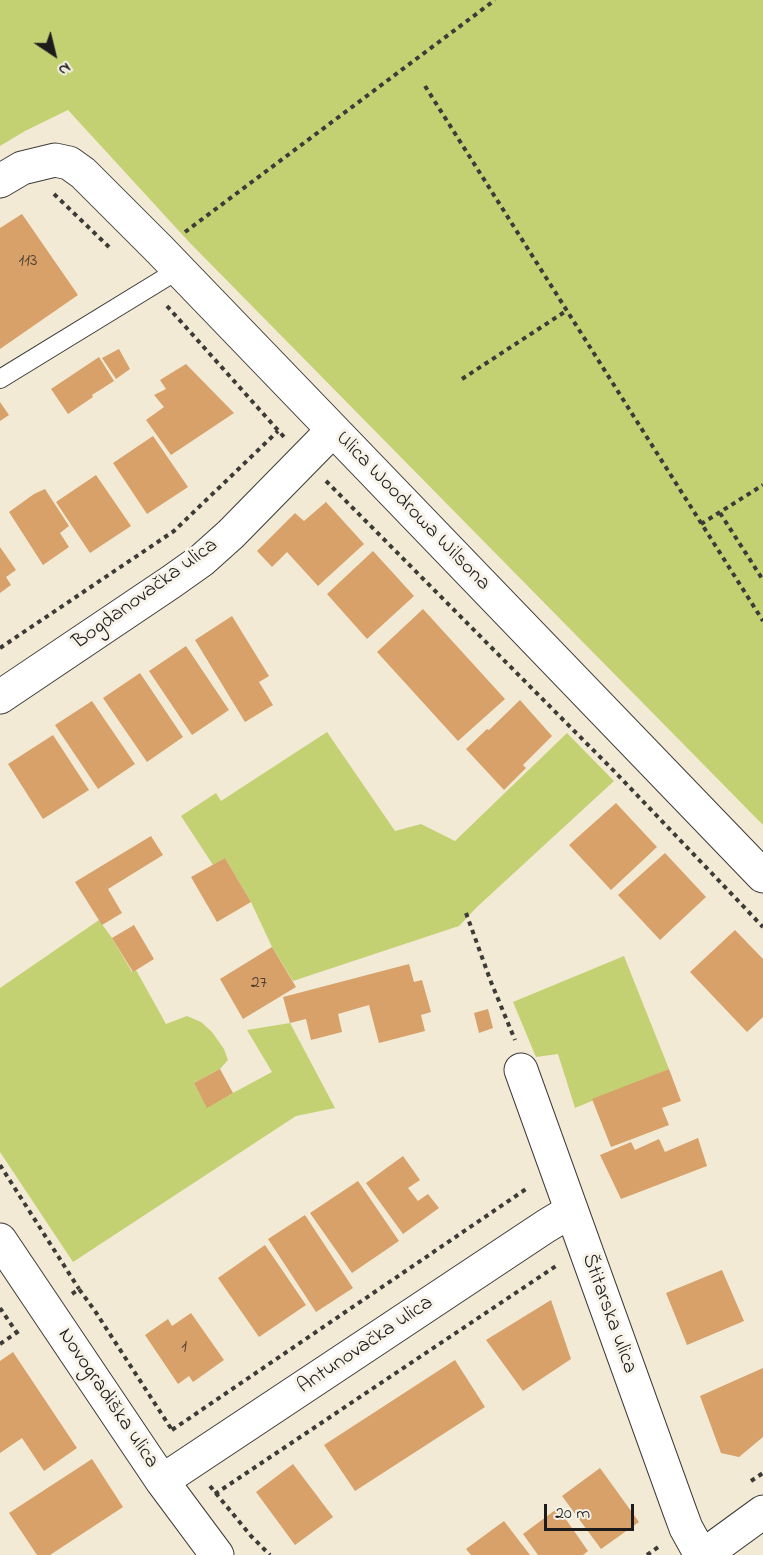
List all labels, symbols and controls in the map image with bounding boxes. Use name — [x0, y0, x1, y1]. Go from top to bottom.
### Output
north arrow — [24, 24, 84, 84]
text: N — [53, 56, 76, 82]
house number: 113 — [19, 251, 37, 273]
street label: Ulica Woodrowa Wilsona — [329, 427, 495, 597]
street label: Bogdanovačka ulica — [68, 534, 224, 656]
house number: 27 — [251, 973, 267, 995]
street label: Štitarska ulica — [575, 1251, 641, 1377]
street label: Antunovačka ulica — [293, 1291, 439, 1401]
street label: Novogradiška ulica — [51, 1324, 163, 1474]
house number: 1 — [181, 1337, 187, 1359]
scale bar — [547, 1492, 637, 1530]
text: 20 m — [555, 1501, 590, 1527]

